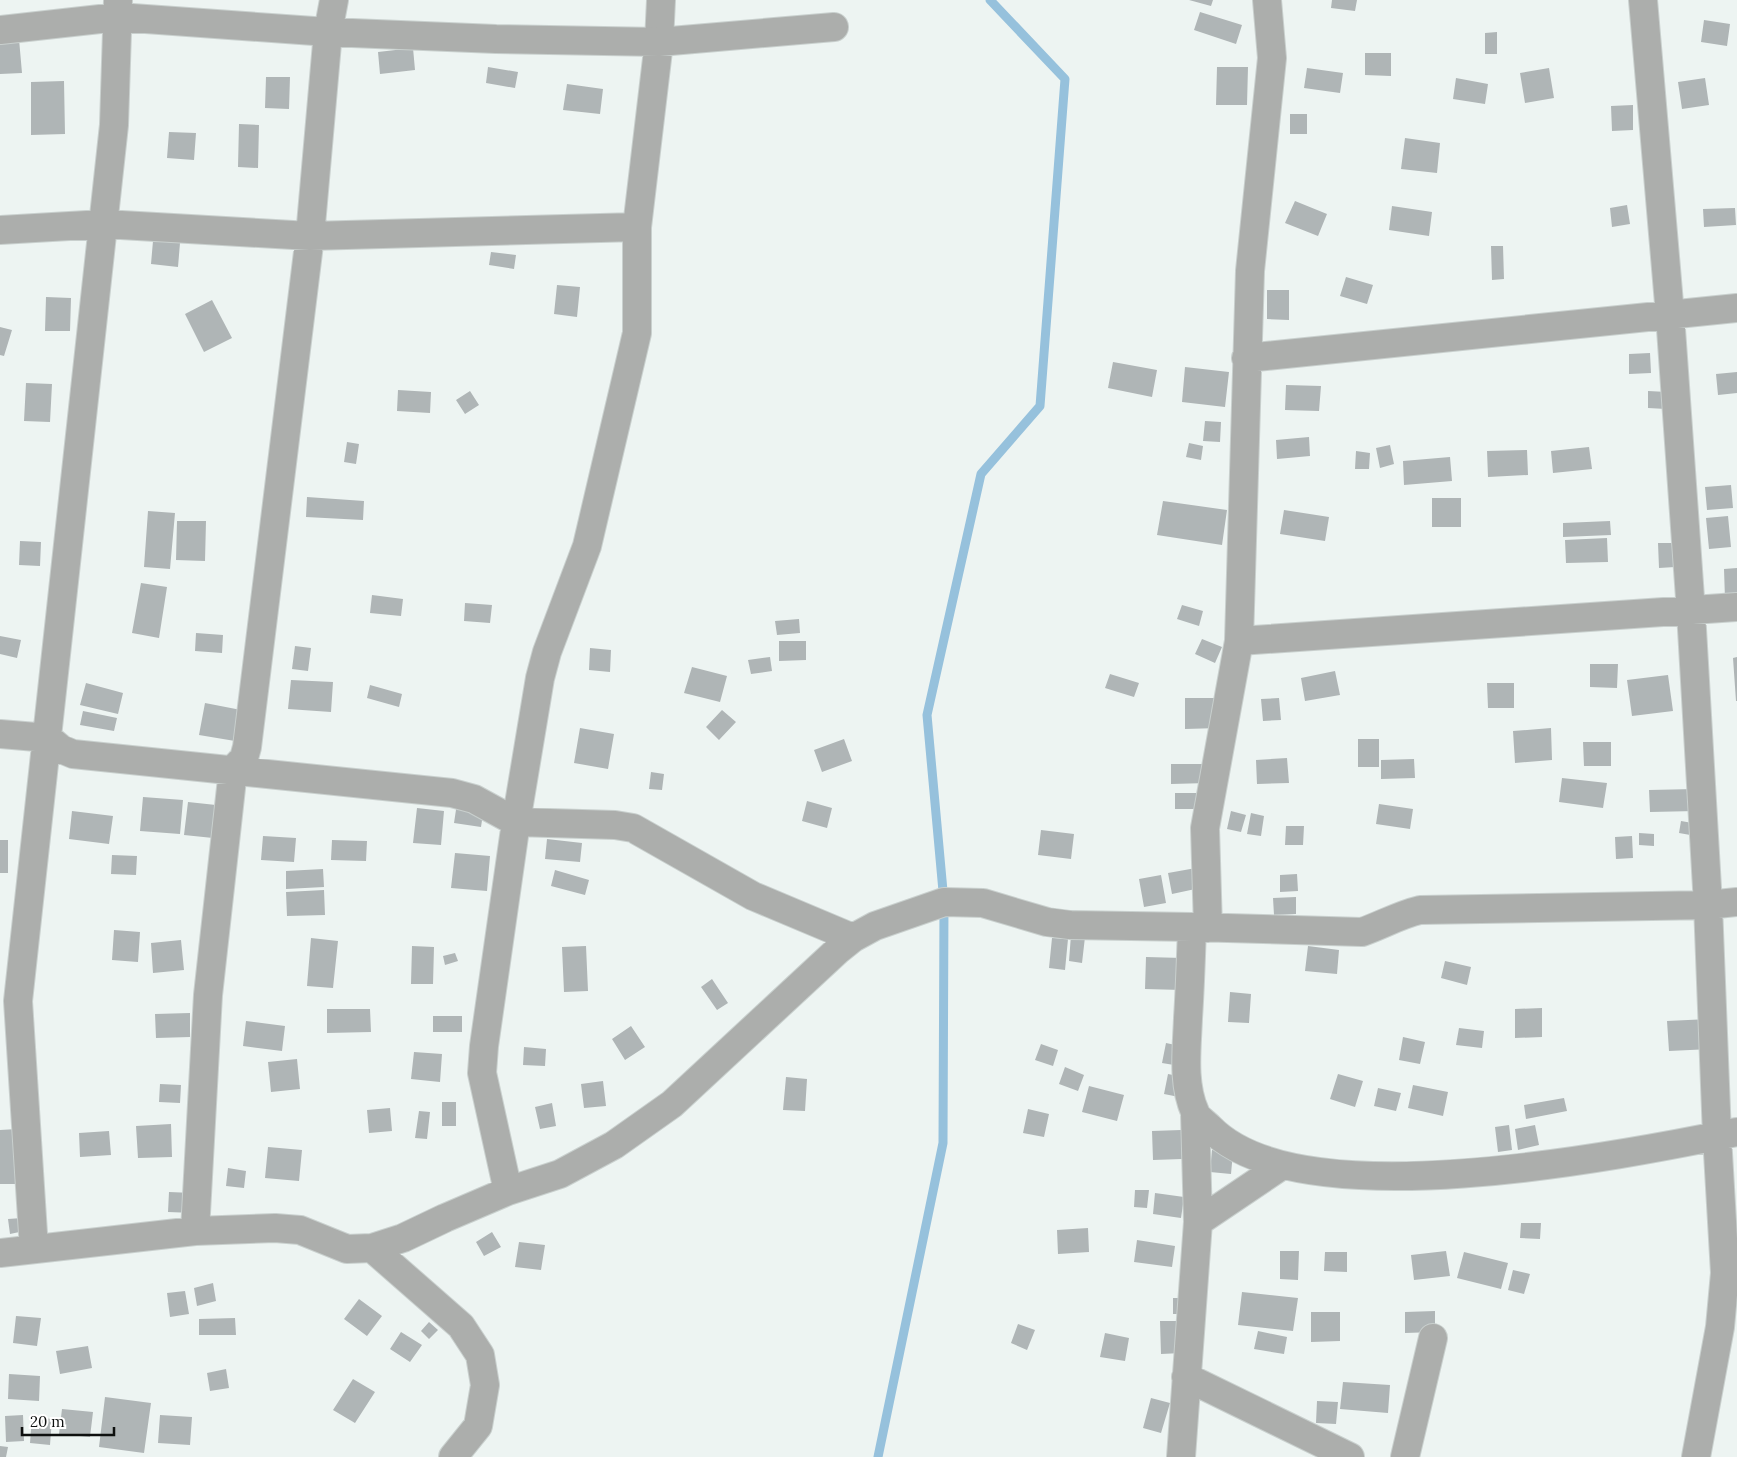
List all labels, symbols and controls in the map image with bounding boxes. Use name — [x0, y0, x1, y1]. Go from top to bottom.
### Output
scale bar — [22, 1404, 115, 1436]
text: 20 m — [30, 1412, 65, 1431]

